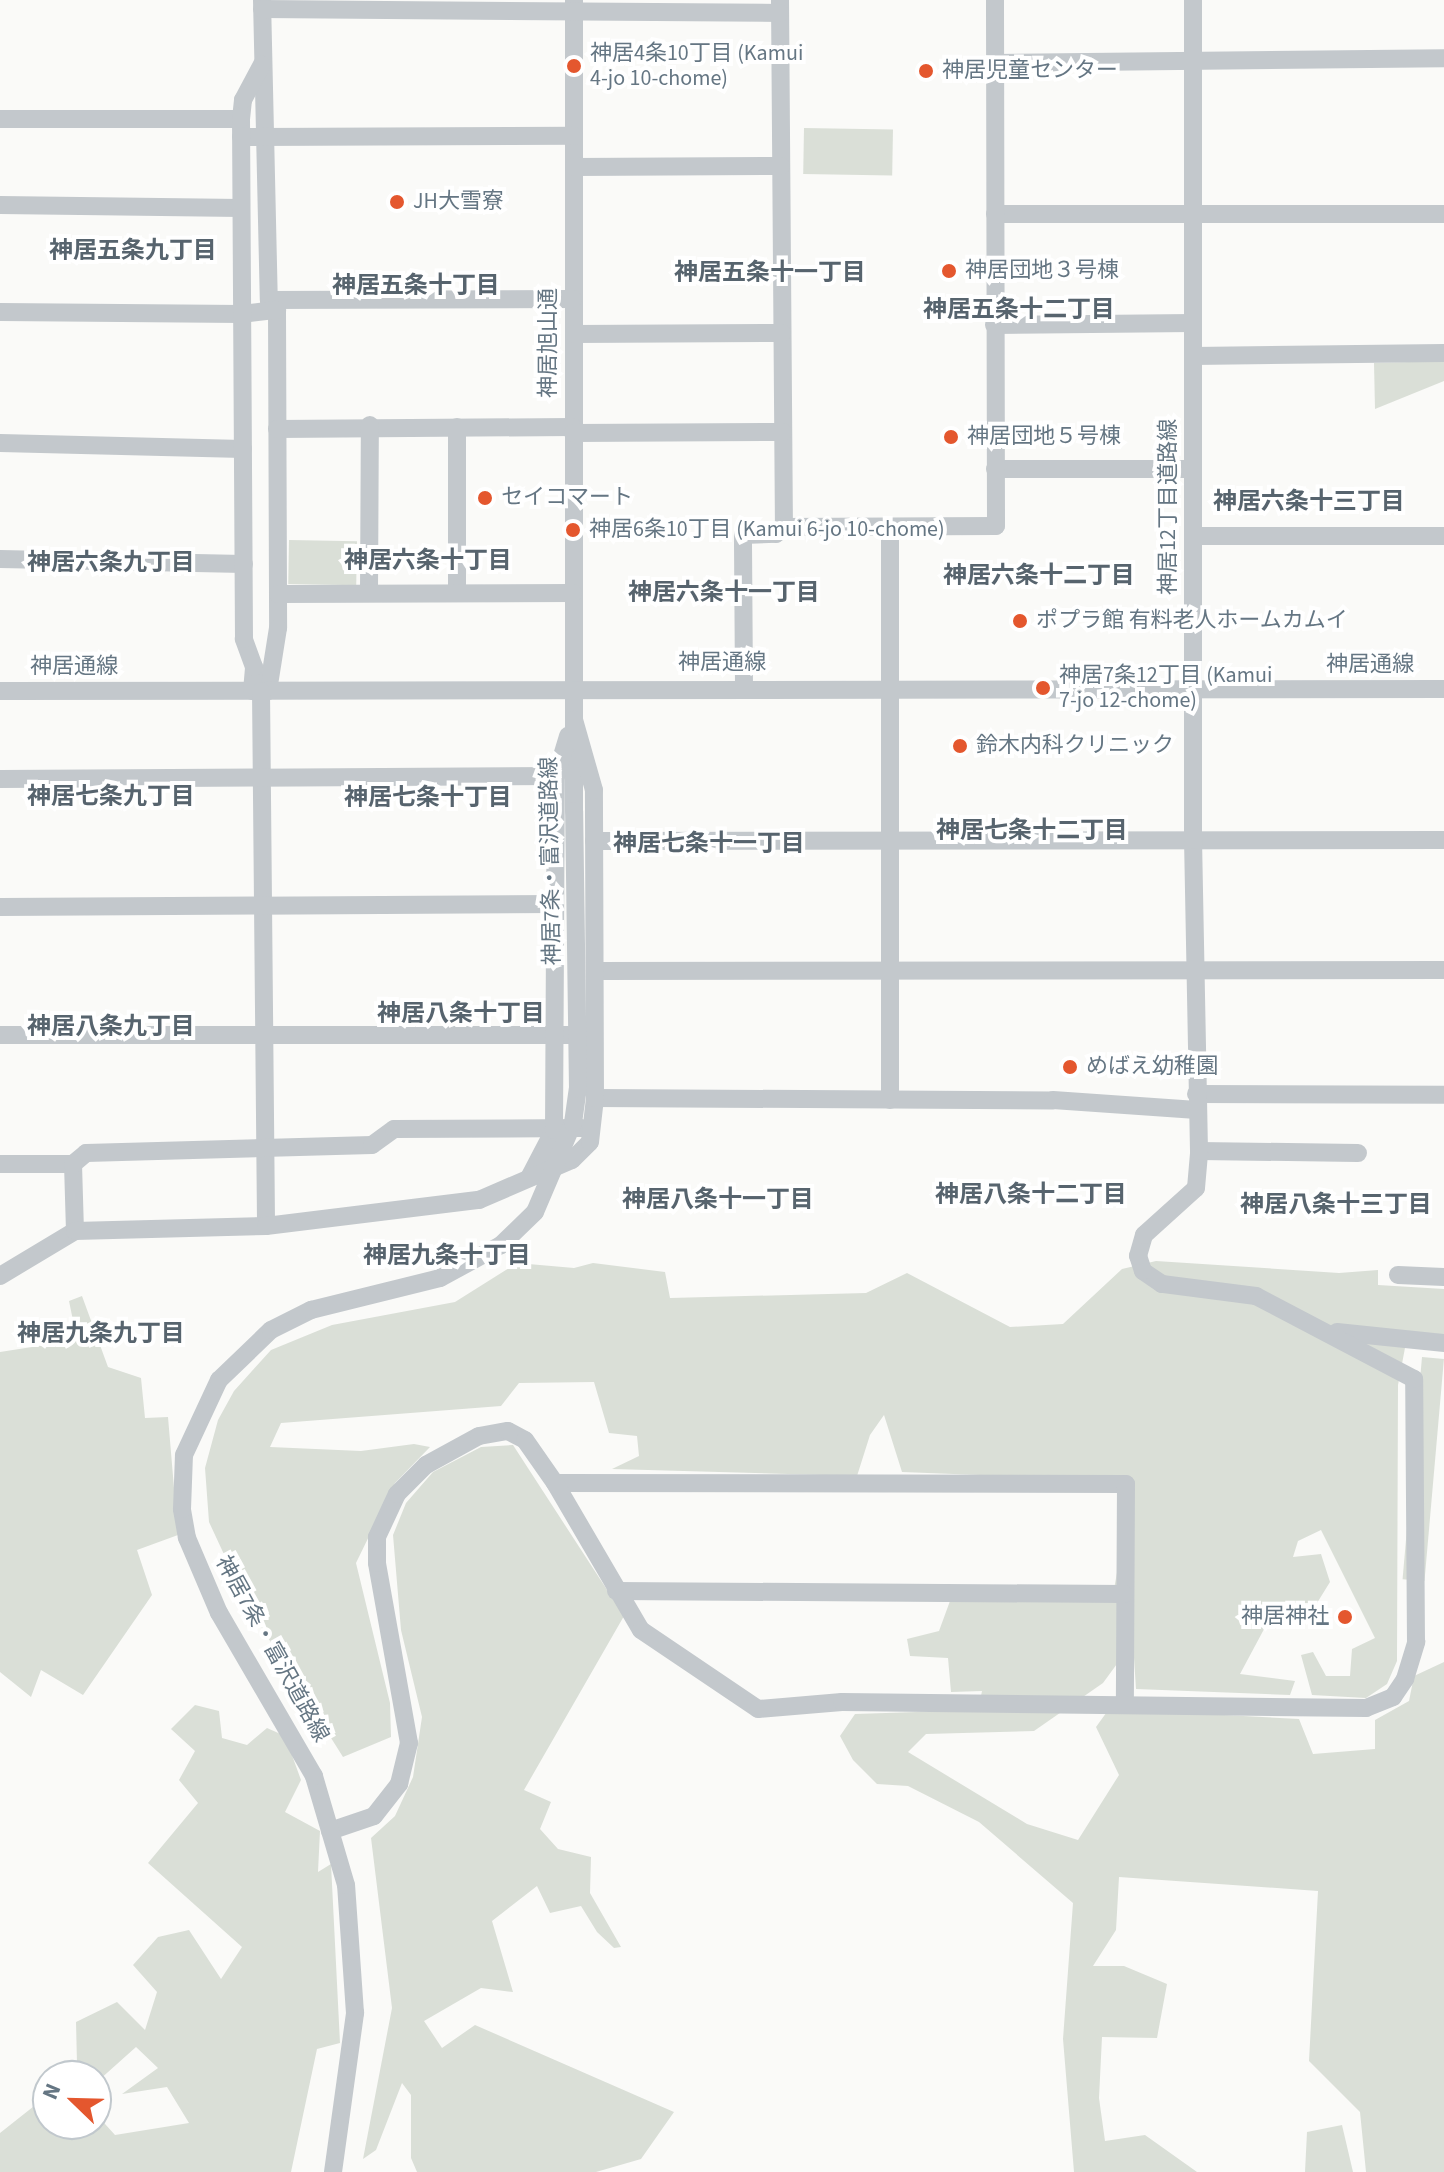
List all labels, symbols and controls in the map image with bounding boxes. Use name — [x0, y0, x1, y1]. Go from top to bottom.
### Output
place label: 神居4条10丁目 (Kamui 4-jo 10-chome) — [590, 40, 803, 92]
marker: 神居4条10丁目 (Kamui 4-jo 10-chome) — [565, 57, 583, 75]
place label: 神居児童センター — [942, 58, 1118, 84]
marker: 神居児童センター — [917, 62, 935, 80]
place label: JH大雪寮 — [413, 189, 504, 215]
marker: JH大雪寮 — [388, 193, 406, 211]
district label: 神居五条九丁目 — [49, 237, 217, 265]
place label: 神居団地３号棟 — [965, 258, 1119, 284]
district label: 神居五条十一丁目 — [674, 259, 866, 287]
marker: 神居団地３号棟 — [940, 262, 958, 280]
district label: 神居五条十丁目 — [332, 272, 500, 300]
street label: 神居旭山通 — [536, 288, 562, 398]
district label: 神居五条十二丁目 — [923, 296, 1115, 324]
street label: 神居12丁目道路線 — [1156, 419, 1182, 595]
place label: 神居団地５号棟 — [967, 424, 1121, 450]
marker: 神居団地５号棟 — [942, 428, 960, 446]
place label: セイコマート — [501, 485, 633, 511]
district label: 神居六条十三丁目 — [1213, 488, 1405, 516]
marker: セイコマート — [476, 489, 494, 507]
place label: 神居6条10丁目 (Kamui 6-jo 10-chome) — [589, 517, 945, 543]
marker: 神居6条10丁目 (Kamui 6-jo 10-chome) — [564, 521, 582, 539]
district label: 神居六条十丁目 — [344, 547, 512, 575]
district label: 神居六条九丁目 — [27, 549, 195, 577]
district label: 神居六条十二丁目 — [943, 562, 1135, 590]
district label: 神居六条十一丁目 — [628, 579, 820, 607]
place label: ポプラ館 有料老人ホームカムイ — [1036, 608, 1348, 634]
marker: ポプラ館 有料老人ホームカムイ — [1011, 612, 1029, 630]
street label: 神居通線 — [678, 650, 766, 676]
street label: 神居通線 — [1326, 652, 1414, 678]
street label: 神居通線 — [30, 654, 118, 680]
place label: 神居7条12丁目 (Kamui 7-jo 12-chome) — [1059, 662, 1272, 714]
marker: 神居7条12丁目 (Kamui 7-jo 12-chome) — [1034, 679, 1052, 697]
place label: 鈴木内科クリニック — [976, 733, 1174, 759]
marker: 鈴木内科クリニック — [951, 737, 969, 755]
street label: 神居7条・富沢道路線 — [536, 756, 566, 966]
district label: 神居七条九丁目 — [27, 783, 195, 811]
district label: 神居七条十丁目 — [344, 784, 512, 812]
district label: 神居七条十二丁目 — [936, 817, 1128, 845]
district label: 神居七条十一丁目 — [613, 830, 805, 858]
district label: 神居八条十丁目 — [377, 1000, 545, 1028]
district label: 神居八条九丁目 — [27, 1013, 195, 1041]
place label: めばえ幼稚園 — [1086, 1054, 1218, 1080]
marker: めばえ幼稚園 — [1061, 1058, 1079, 1076]
district label: 神居八条十二丁目 — [935, 1181, 1127, 1209]
district label: 神居八条十一丁目 — [622, 1186, 814, 1214]
district label: 神居八条十三丁目 — [1240, 1191, 1432, 1219]
district label: 神居九条十丁目 — [363, 1242, 531, 1270]
district label: 神居九条九丁目 — [17, 1320, 185, 1348]
street label: 神居7条・富沢道路線 — [210, 1551, 334, 1747]
place label: 神居神社 — [1241, 1604, 1329, 1630]
marker: 神居神社 — [1336, 1608, 1354, 1626]
north arrow — [32, 2060, 112, 2140]
text: N — [34, 2078, 69, 2104]

